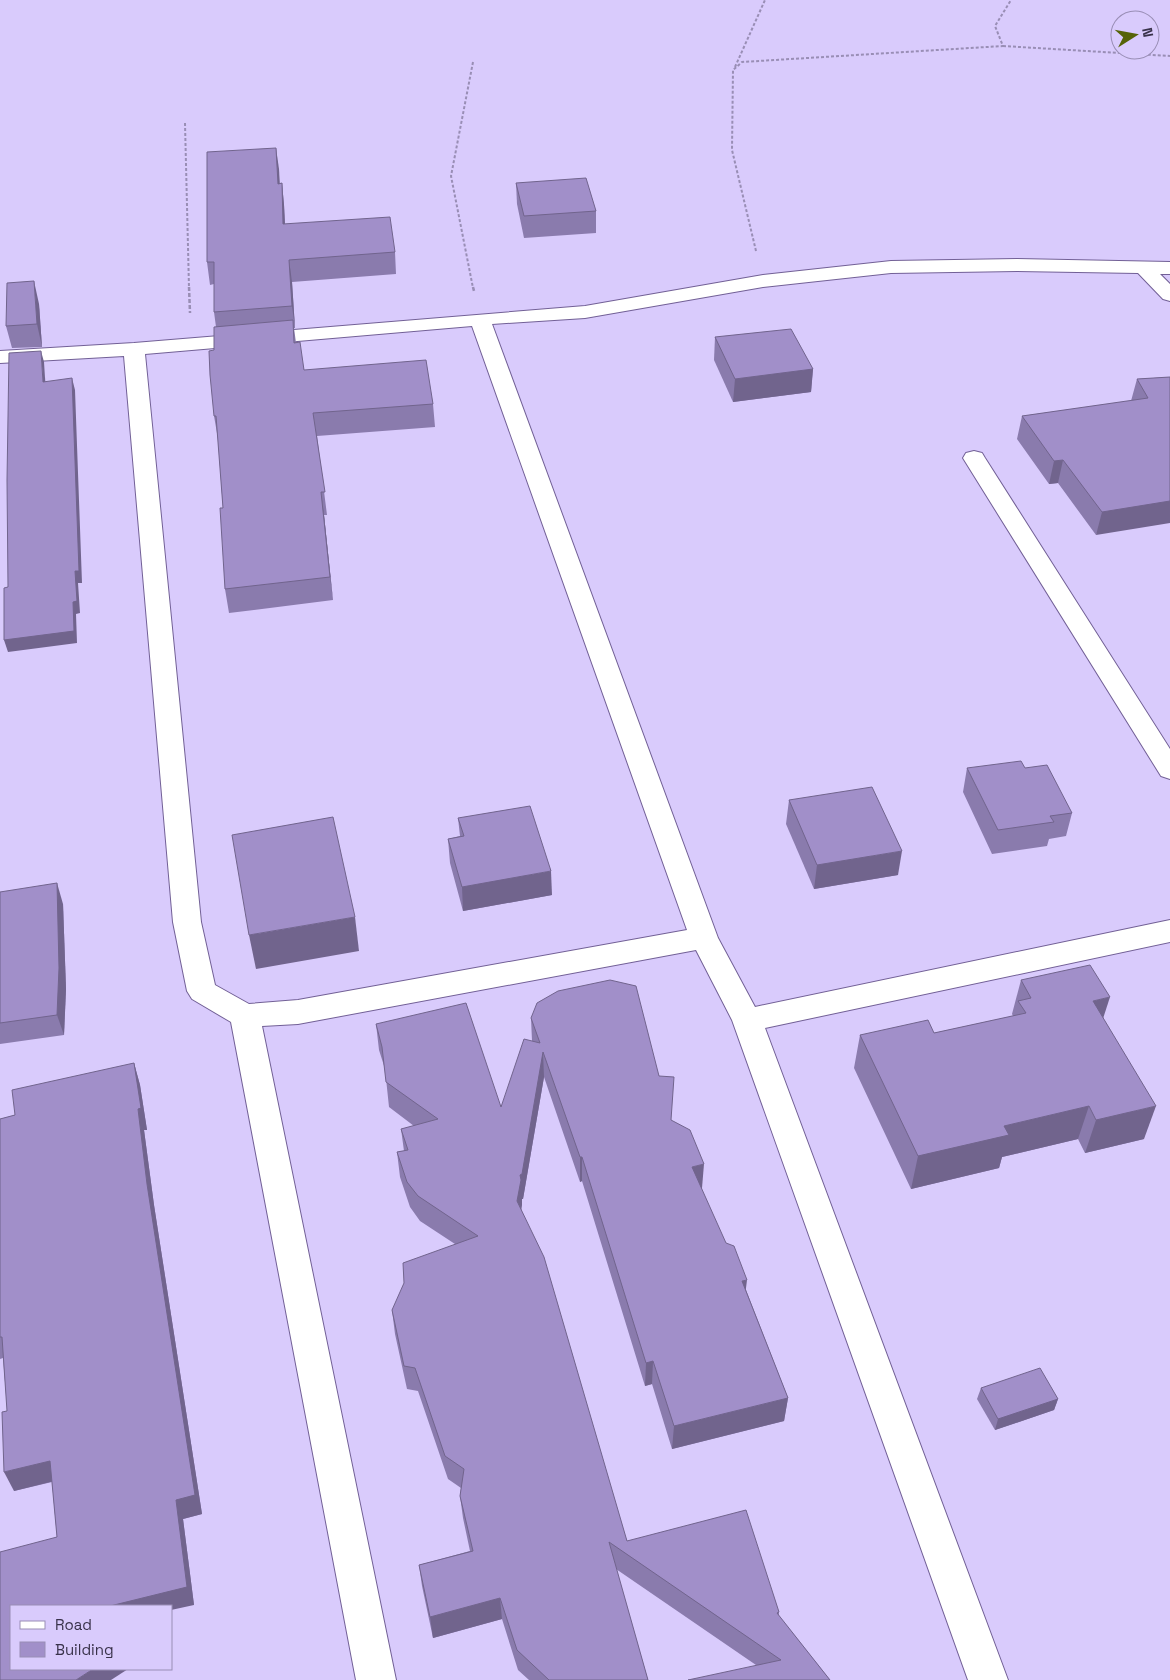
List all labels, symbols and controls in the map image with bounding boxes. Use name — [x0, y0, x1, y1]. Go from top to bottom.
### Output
north arrow — [1110, 10, 1160, 60]
text: N — [1138, 26, 1157, 39]
legend — [10, 1605, 172, 1670]
text: Road — [55, 1615, 92, 1634]
text: Building — [55, 1640, 114, 1659]

